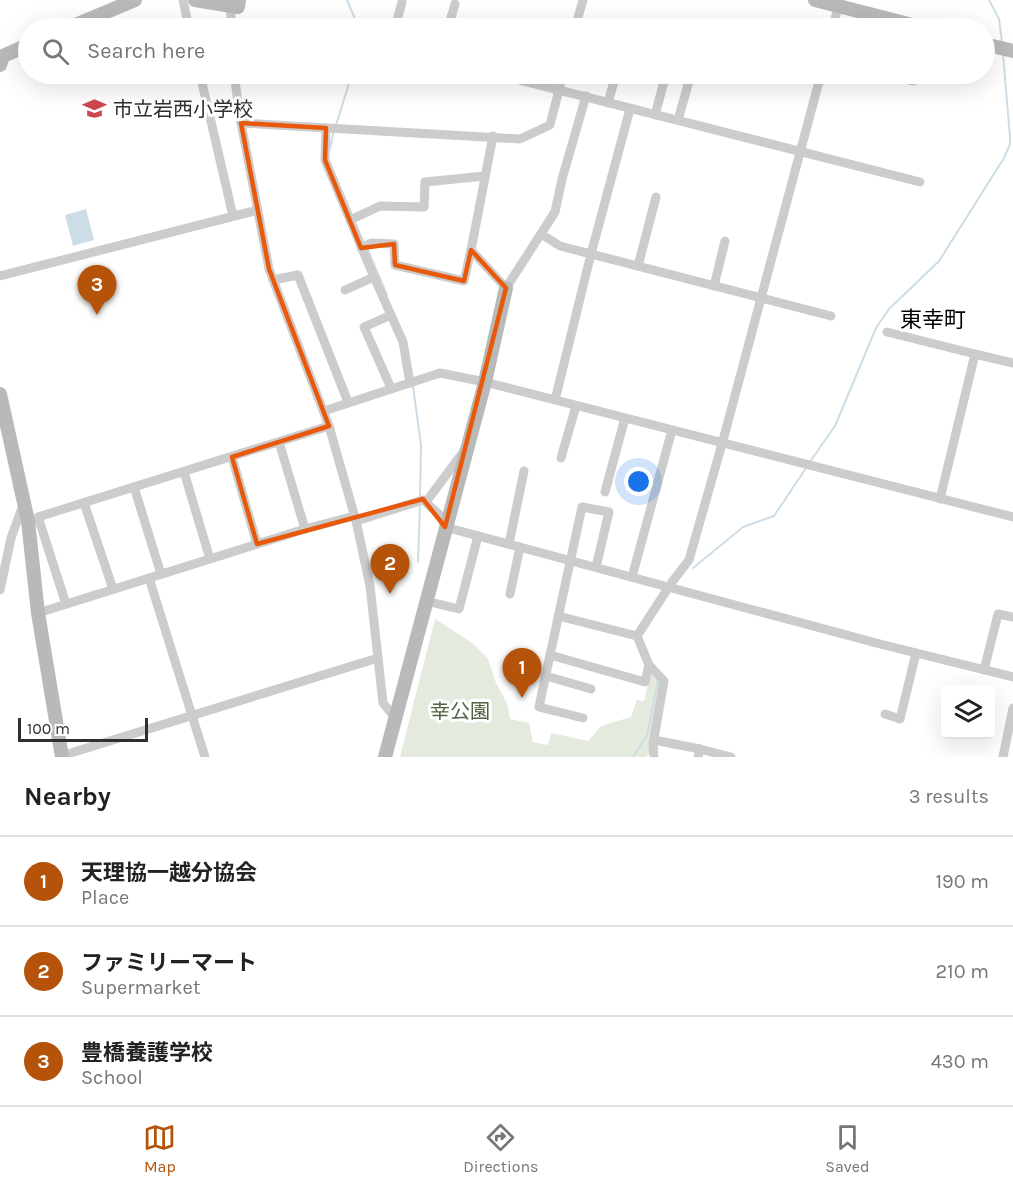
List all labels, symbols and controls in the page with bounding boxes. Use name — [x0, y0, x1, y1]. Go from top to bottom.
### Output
search box — [18, 18, 995, 84]
icon: search — [39, 35, 72, 68]
text: Search here — [87, 38, 205, 64]
school or university icon: 市立岩西小学校 — [82, 96, 108, 122]
place label: 市立岩西小学校 — [113, 98, 253, 121]
pin: 3 — [78, 266, 116, 315]
district label: 東幸町 — [900, 307, 966, 333]
your location — [624, 467, 653, 496]
pin: 2 — [370, 544, 410, 594]
pin: 1 — [502, 648, 542, 698]
map controls — [941, 685, 995, 739]
button: layers — [941, 685, 995, 739]
park label: 幸公園 — [430, 700, 490, 723]
scale bar — [18, 715, 148, 742]
text: 100 m — [27, 719, 70, 738]
text: Nearby — [24, 781, 111, 812]
text: 3 results — [909, 785, 989, 808]
text: 天理協一越分協会 — [81, 860, 257, 886]
text: 1 — [40, 870, 47, 893]
text: 190 m — [935, 870, 989, 893]
text: Place — [81, 886, 129, 909]
text: ファミリーマート — [81, 950, 257, 976]
text: 2 — [37, 960, 50, 983]
text: 210 m — [935, 960, 989, 983]
text: Supermarket — [81, 976, 200, 999]
text: 豊橋養護学校 — [81, 1040, 213, 1066]
text: 3 — [37, 1050, 50, 1073]
text: 430 m — [931, 1050, 989, 1073]
text: School — [81, 1066, 143, 1089]
tab: Map — [143, 1121, 176, 1176]
tab: Directions — [463, 1121, 538, 1176]
tab: Saved — [825, 1121, 870, 1176]

